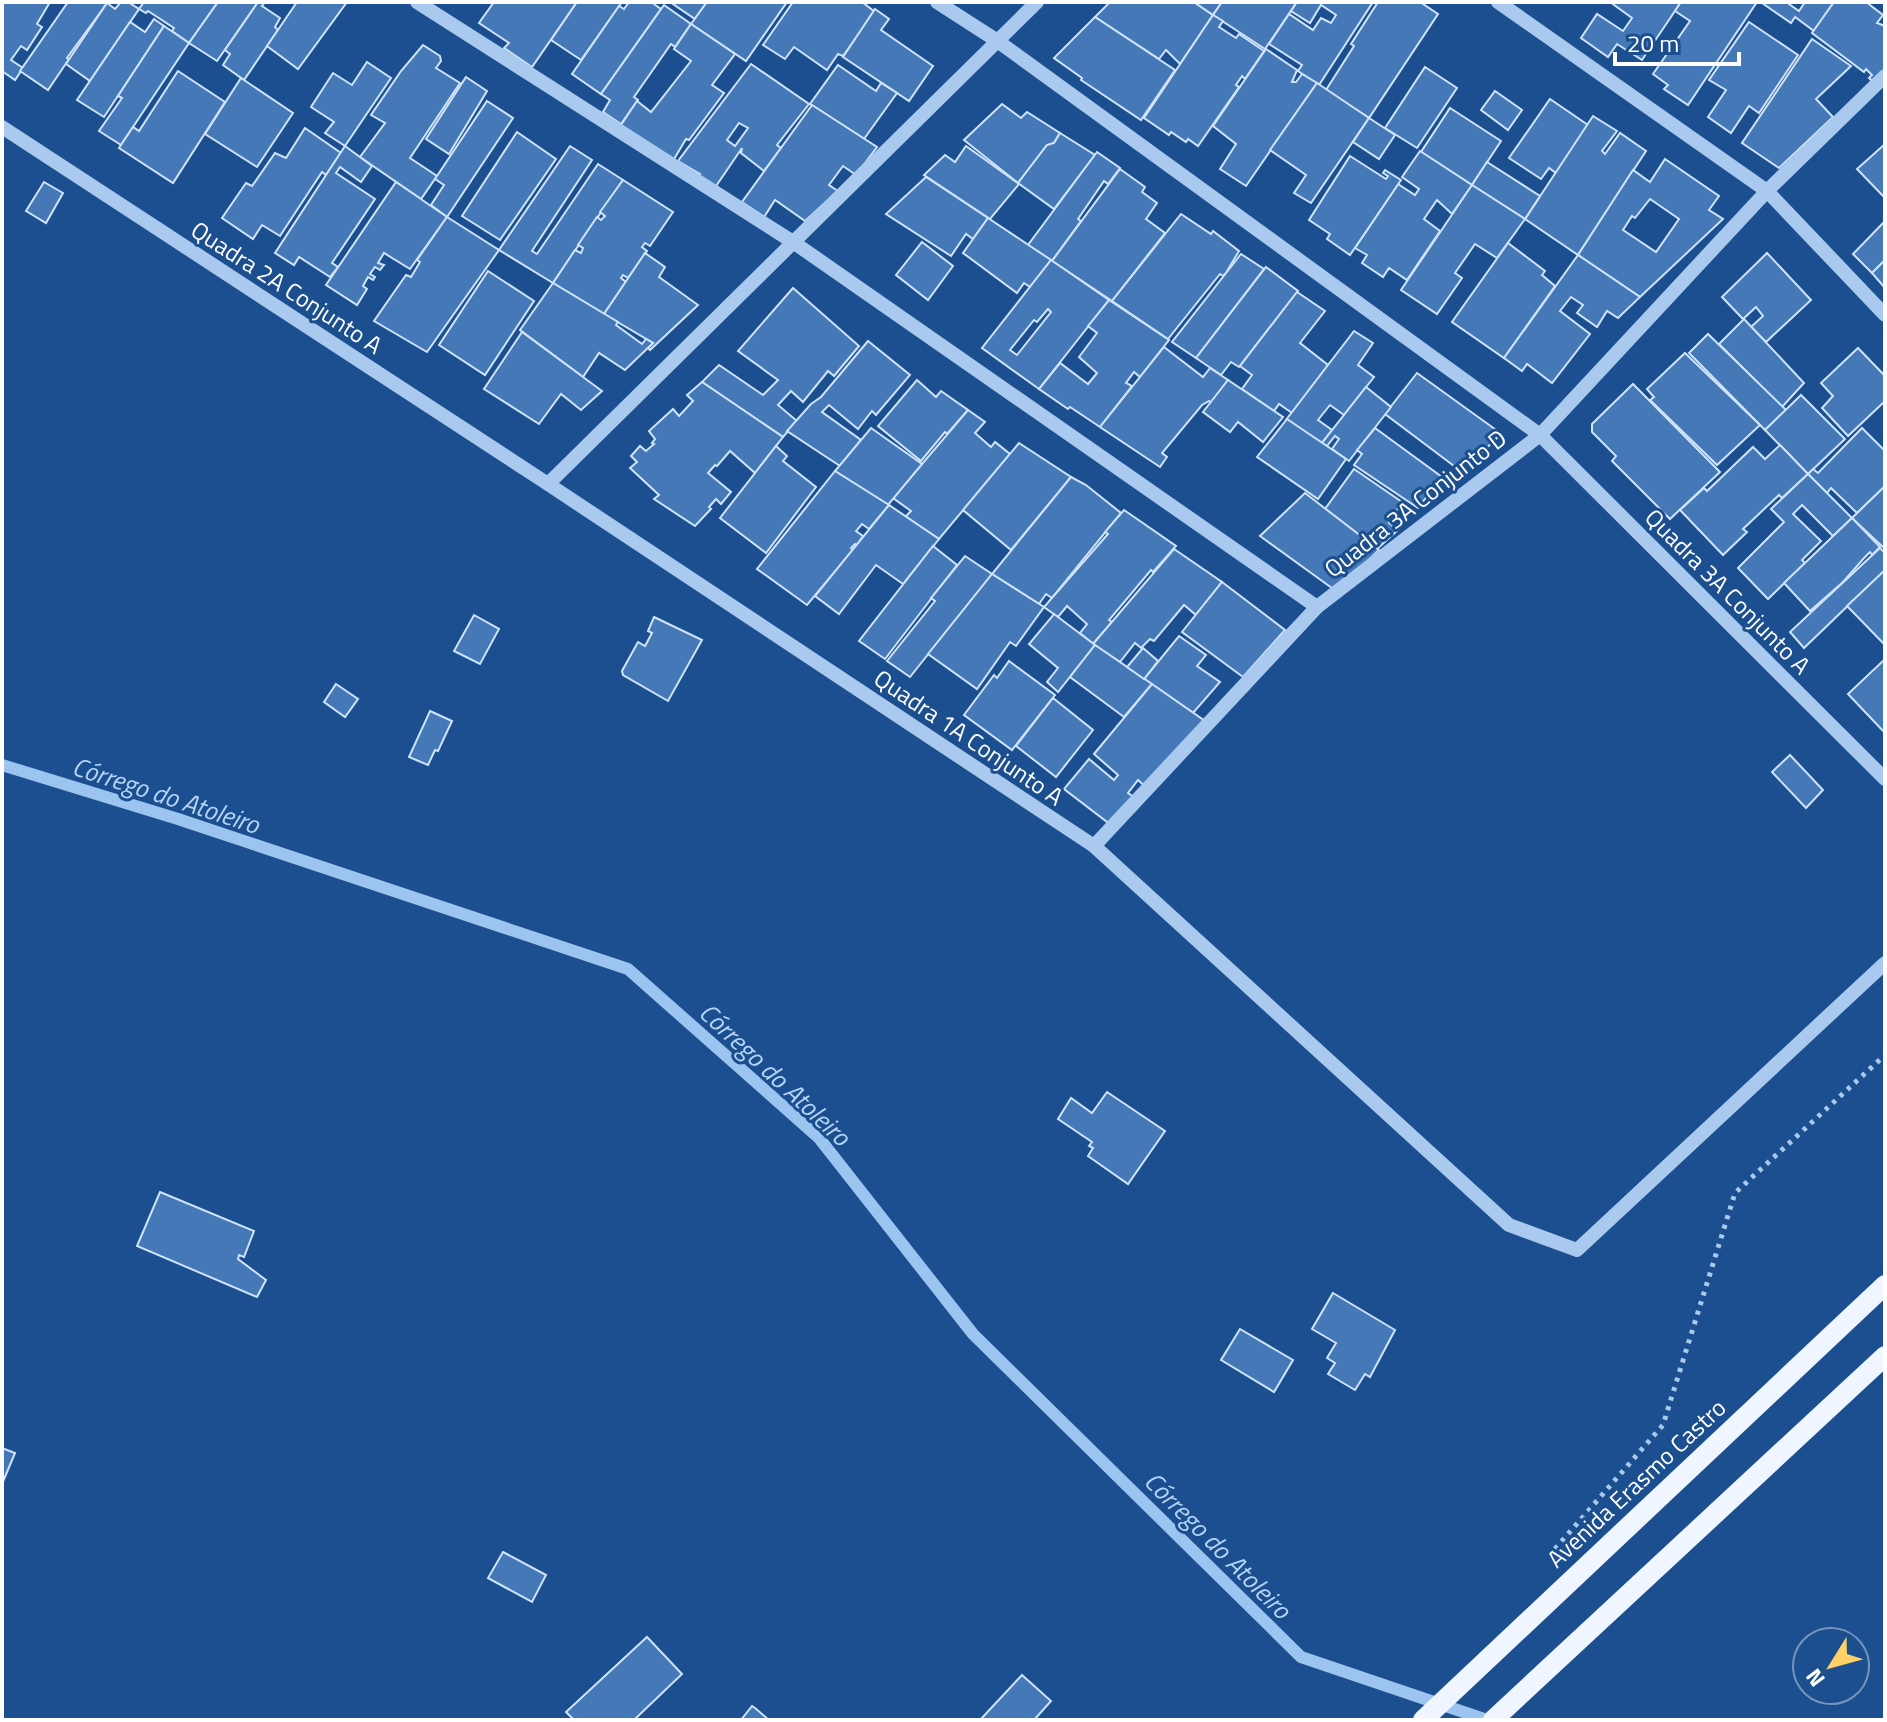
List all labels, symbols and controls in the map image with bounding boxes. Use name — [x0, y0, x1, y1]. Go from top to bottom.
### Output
scale bar — [1615, 16, 1739, 66]
text: 20 m — [1627, 25, 1679, 61]
street label: Quadra 2A Conjunto A — [184, 212, 390, 362]
street label: Quadra 3A Conjunto D — [1316, 420, 1514, 586]
street label: Quadra 3A Conjunto A — [1637, 500, 1819, 682]
street label: Quadra 1A Conjunto A — [867, 660, 1071, 814]
water label: Córrego do Atoleiro — [67, 746, 266, 844]
water label: Córrego do Atoleiro — [690, 993, 860, 1155]
street label: Avenida Erasmo Castro — [1538, 1390, 1734, 1576]
water label: Córrego do Atoleiro — [1135, 1462, 1301, 1628]
north arrow — [1791, 1626, 1871, 1706]
text: N — [1797, 1662, 1833, 1694]

